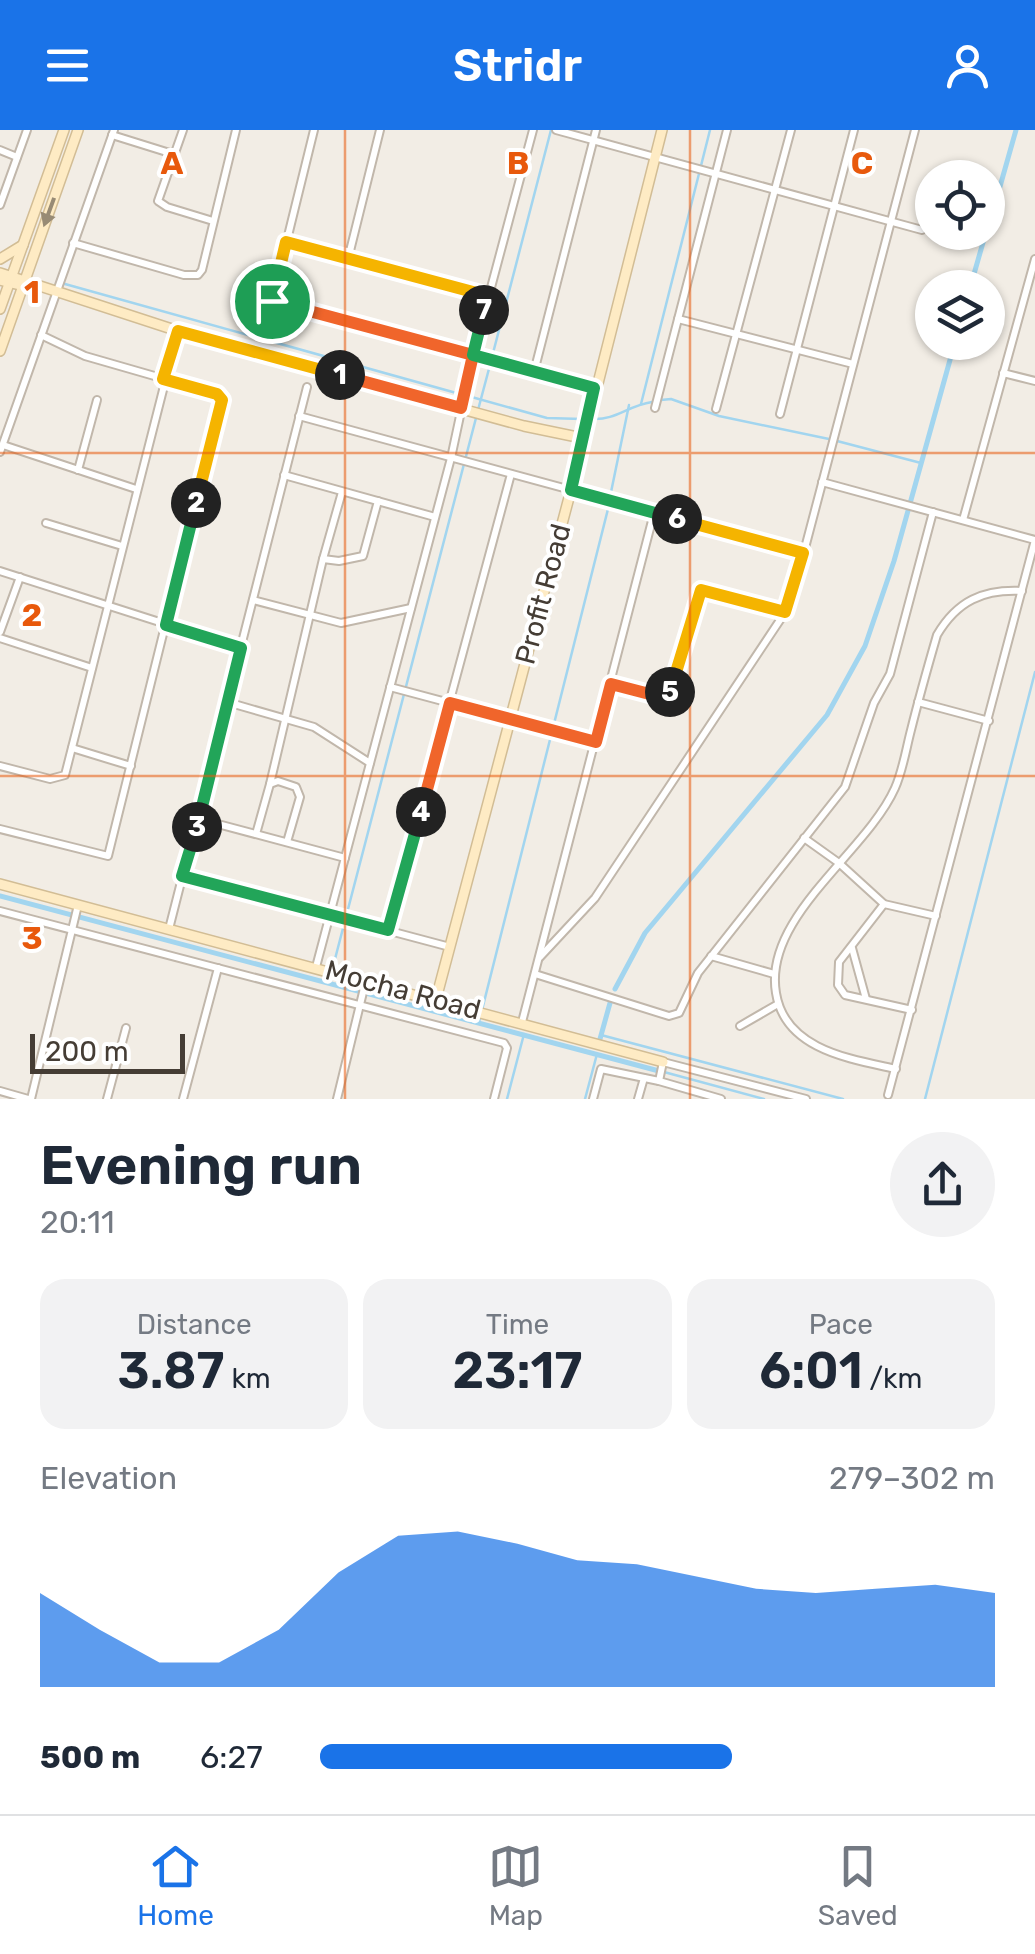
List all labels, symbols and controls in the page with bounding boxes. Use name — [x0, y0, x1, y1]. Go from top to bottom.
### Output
icon: menu — [40, 38, 95, 93]
icon: person — [940, 38, 995, 93]
text: Stridr — [453, 39, 582, 92]
text: A — [161, 144, 184, 182]
text: B — [507, 144, 529, 182]
text: C — [851, 144, 873, 182]
map controls — [915, 160, 1005, 360]
button: locate — [915, 160, 1005, 250]
one-way arrow — [41, 198, 56, 228]
pin — [230, 259, 315, 344]
button: layers — [915, 270, 1005, 360]
text: 1 — [24, 273, 40, 311]
icon: arrive — [245, 274, 300, 329]
pin: 7 — [459, 285, 509, 335]
text: 7 — [476, 293, 492, 326]
pin: 1 — [315, 350, 365, 400]
text: 1 — [333, 358, 347, 391]
pin: 2 — [171, 478, 221, 528]
text: 2 — [187, 486, 205, 519]
pin: 6 — [652, 494, 702, 544]
text: 6 — [668, 502, 686, 535]
street label: Profit Road — [508, 520, 578, 668]
text: 2 — [22, 596, 42, 634]
pin: 5 — [645, 667, 695, 717]
text: 5 — [661, 675, 679, 708]
pin: 4 — [396, 787, 446, 837]
text: 4 — [411, 795, 431, 828]
pin: 3 — [172, 802, 222, 852]
text: 3 — [188, 810, 206, 843]
text: 3 — [21, 919, 43, 957]
street label: Mocha Road — [322, 953, 484, 1027]
scale bar — [30, 1029, 185, 1074]
text: 200 m — [45, 1035, 129, 1068]
button: share — [890, 1132, 995, 1237]
text: Evening run — [40, 1133, 362, 1198]
text: 20:11 — [40, 1203, 115, 1241]
text: Distance — [137, 1308, 252, 1341]
text: Time — [486, 1308, 549, 1341]
text: Pace — [809, 1308, 873, 1341]
text: 3.87 — [118, 1341, 225, 1401]
text: 23:17 — [453, 1341, 582, 1401]
text: 6:01 — [759, 1341, 863, 1401]
text: km — [225, 1362, 271, 1395]
text: /km — [863, 1362, 922, 1395]
text: Elevation — [40, 1459, 177, 1497]
text: 279–302 m — [829, 1459, 995, 1497]
text: 500 m — [40, 1738, 140, 1776]
text: 6:27 — [200, 1738, 263, 1776]
tab: Home — [137, 1839, 214, 1932]
tab: Map — [488, 1839, 543, 1932]
tab: Saved — [818, 1839, 898, 1932]

